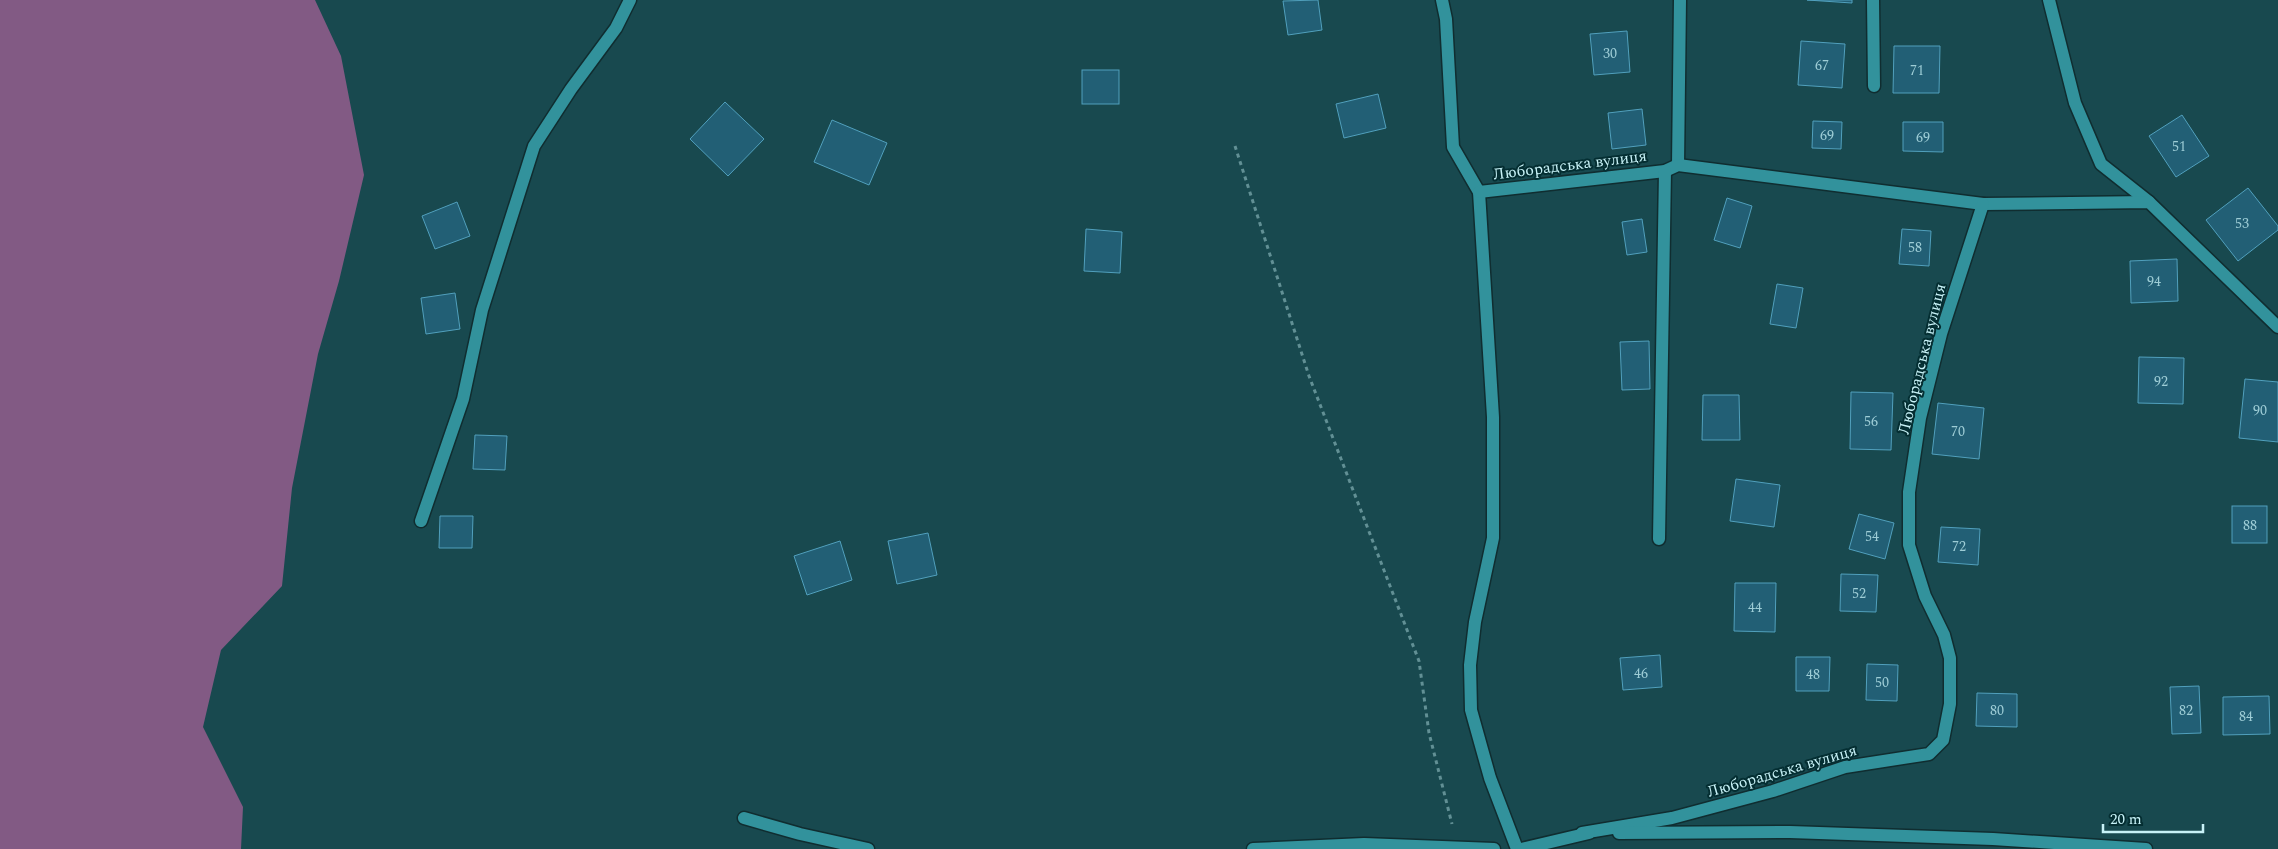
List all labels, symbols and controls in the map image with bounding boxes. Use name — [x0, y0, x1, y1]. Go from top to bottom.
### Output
house number: 30 — [1603, 43, 1617, 64]
house number: 67 — [1815, 55, 1829, 76]
house number: 71 — [1910, 60, 1924, 81]
house number: 69 — [1820, 125, 1834, 146]
house number: 69 — [1916, 127, 1930, 148]
house number: 51 — [2172, 136, 2186, 157]
street label: Люборадська вулиця — [1492, 144, 1648, 186]
house number: 53 — [2235, 213, 2249, 234]
house number: 58 — [1908, 237, 1922, 258]
house number: 94 — [2147, 271, 2161, 292]
street label: Люборадська вулиця — [1892, 281, 1952, 437]
house number: 92 — [2154, 371, 2168, 392]
house number: 90 — [2253, 400, 2267, 421]
house number: 56 — [1864, 411, 1878, 432]
house number: 70 — [1951, 421, 1965, 442]
house number: 88 — [2243, 515, 2257, 536]
house number: 54 — [1865, 526, 1879, 547]
house number: 72 — [1952, 536, 1966, 557]
house number: 52 — [1852, 583, 1866, 604]
house number: 44 — [1748, 597, 1762, 618]
house number: 46 — [1634, 663, 1648, 684]
house number: 48 — [1806, 664, 1820, 685]
house number: 50 — [1875, 672, 1889, 693]
house number: 80 — [1990, 700, 2004, 721]
house number: 82 — [2179, 700, 2193, 721]
house number: 84 — [2239, 706, 2253, 727]
street label: Люборадська вулиця — [1704, 738, 1860, 804]
scale bar — [2103, 802, 2203, 834]
text: 20 m — [2110, 808, 2142, 831]

